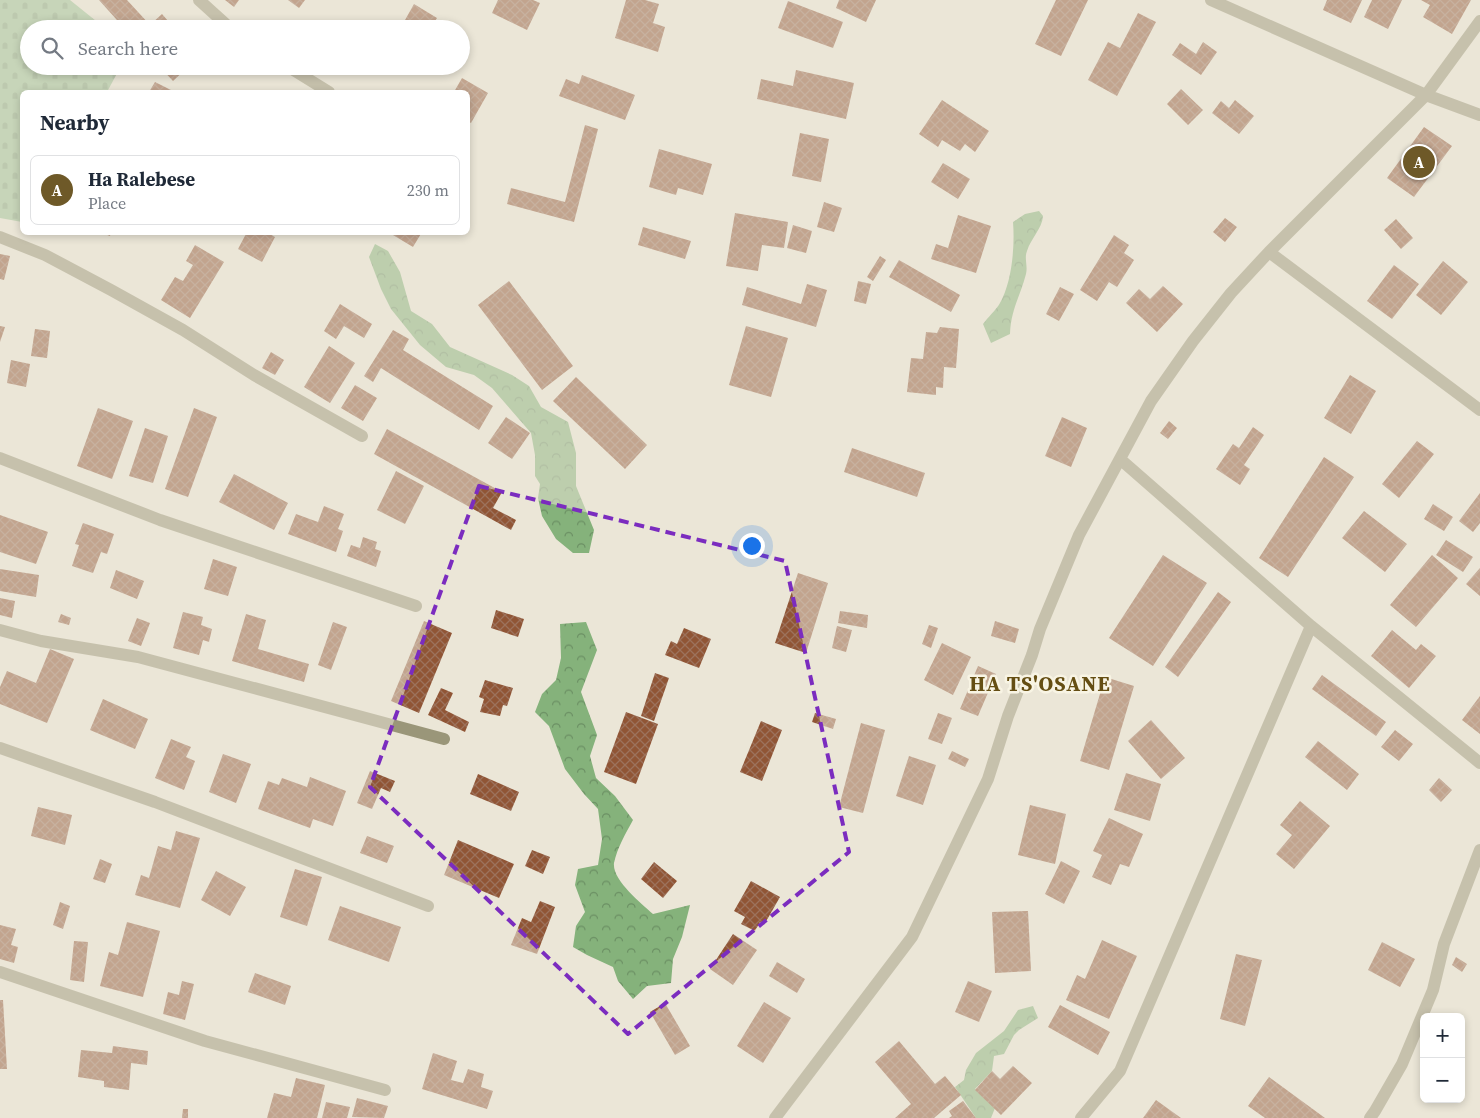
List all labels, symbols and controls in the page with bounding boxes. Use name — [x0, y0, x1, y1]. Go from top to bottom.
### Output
search box — [20, 20, 470, 75]
icon: search — [38, 34, 66, 62]
text: Search here — [78, 35, 178, 61]
text: Nearby — [40, 108, 110, 137]
pin: A — [1403, 143, 1435, 181]
text: Ha Ralebese — [88, 166, 195, 192]
text: A — [52, 179, 62, 201]
text: 230 m — [407, 179, 449, 201]
text: Place — [88, 192, 126, 214]
your location — [739, 533, 765, 559]
district label: HA TS'OSANE — [969, 669, 1111, 698]
map controls — [1420, 1013, 1465, 1103]
button: + — [1420, 1013, 1465, 1058]
button: − — [1420, 1058, 1465, 1103]

